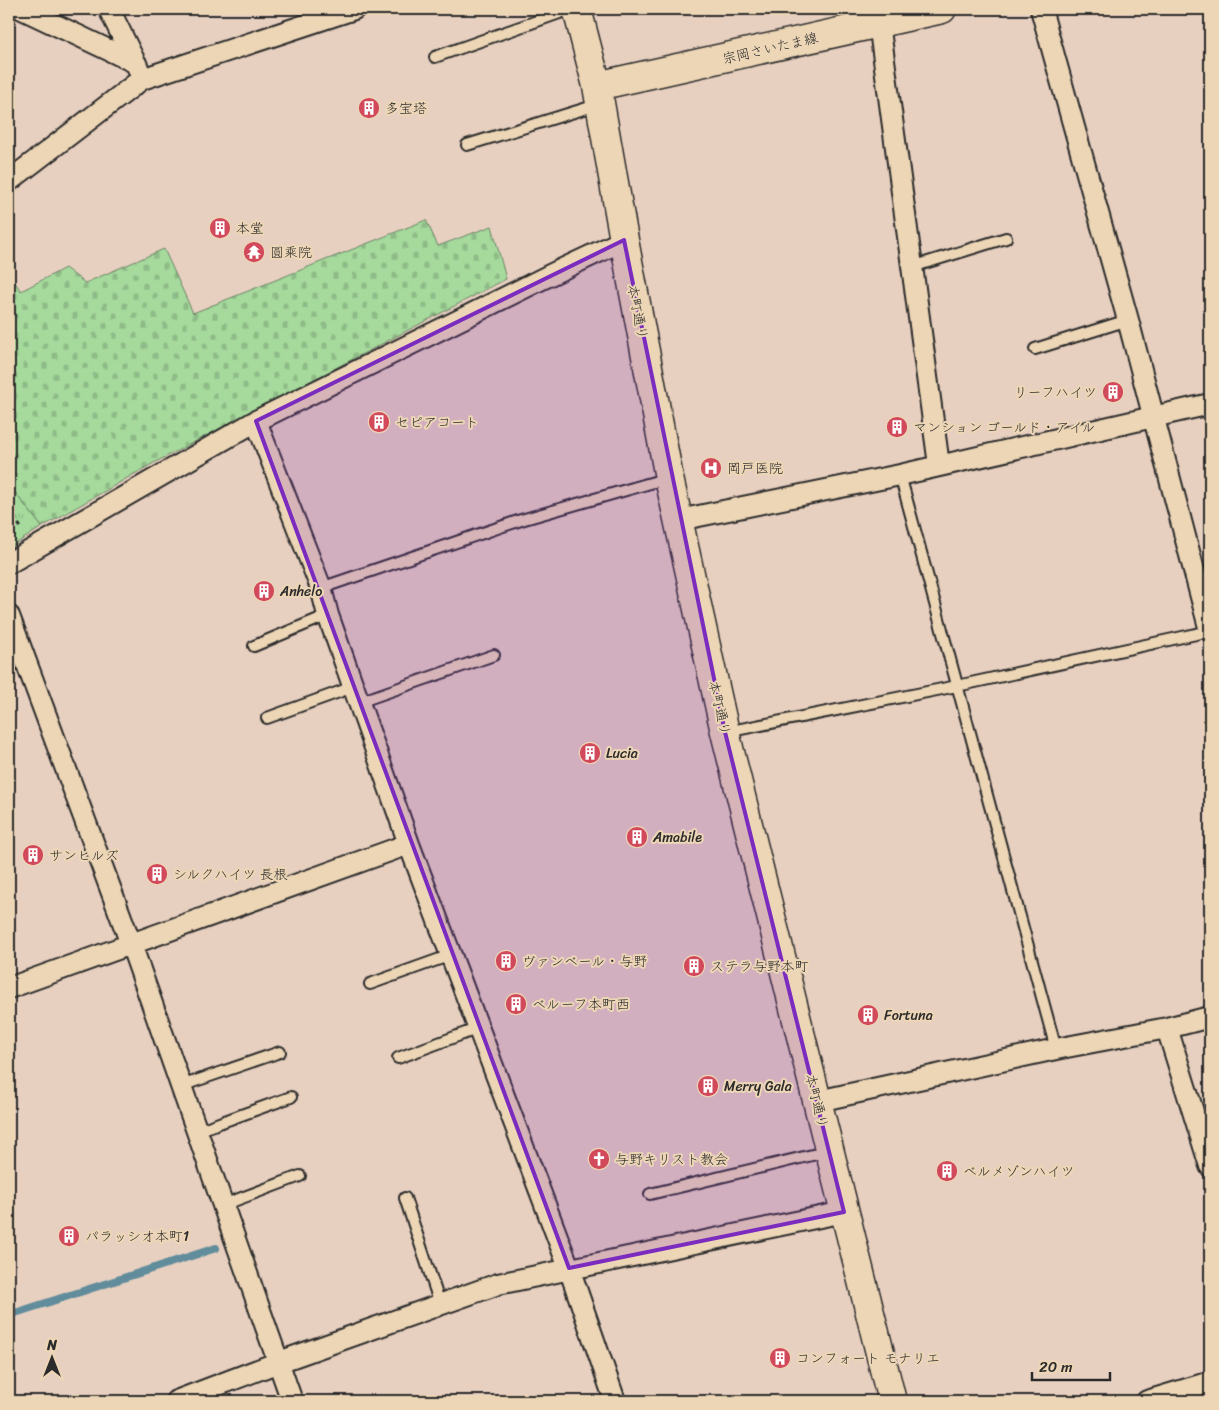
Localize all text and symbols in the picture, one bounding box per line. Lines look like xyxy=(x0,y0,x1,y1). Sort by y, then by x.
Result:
street label: 宗岡さいたま線 xyxy=(720,25,820,72)
building icon: 多宝塔 xyxy=(357,96,381,120)
place label: 多宝塔 xyxy=(385,96,427,121)
building icon: 本堂 xyxy=(208,216,232,240)
place label: 本堂 xyxy=(236,216,264,241)
temple icon: 圓乘院 xyxy=(242,240,266,264)
place label: 圓乘院 xyxy=(270,240,312,265)
street label: 本町通り xyxy=(620,282,655,342)
place label: リーフハイツ xyxy=(1014,380,1097,405)
building icon: リーフハイツ xyxy=(1101,380,1125,404)
building icon: セピアコート xyxy=(367,410,391,434)
place label: セピアコート xyxy=(395,410,479,435)
building icon: マンション ゴールド・アイル xyxy=(885,415,909,439)
place label: マンション ゴールド・アイル xyxy=(913,415,1096,440)
hospital icon: 岡戸医院 xyxy=(699,456,723,480)
place label: 岡戸医院 xyxy=(727,456,783,481)
building icon: Anhelo xyxy=(252,579,276,603)
place label: Anhelo xyxy=(279,579,322,604)
street label: 本町通り xyxy=(701,678,738,738)
building icon: Lucia xyxy=(578,741,602,765)
place label: Lucia xyxy=(606,741,638,766)
building icon: Amabile xyxy=(625,825,649,849)
place label: Amabile xyxy=(652,825,702,850)
building icon: サンヒルズ xyxy=(21,843,45,867)
place label: サンヒルズ xyxy=(49,843,119,868)
building icon: シルクハイツ 長根 xyxy=(145,862,169,886)
place label: シルクハイツ 長根 xyxy=(173,862,288,887)
building icon: ヴァンベール・与野 xyxy=(494,949,518,973)
place label: ヴァンベール・与野 xyxy=(522,949,647,974)
building icon: ステラ与野本町 xyxy=(682,954,706,978)
place label: ステラ与野本町 xyxy=(710,954,809,979)
building icon: ベルーフ本町西 xyxy=(504,992,528,1016)
place label: ベルーフ本町西 xyxy=(532,992,630,1017)
building icon: Fortuna xyxy=(856,1003,880,1027)
place label: Fortuna xyxy=(884,1003,933,1028)
street label: 本町通り xyxy=(798,1071,835,1131)
building icon: Merry Gala xyxy=(696,1074,720,1098)
place label: Merry Gala xyxy=(724,1074,792,1099)
church icon: 与野キリスト教会 xyxy=(587,1147,611,1171)
place label: 与野キリスト教会 xyxy=(615,1147,728,1172)
building icon: ベルメゾンハイツ xyxy=(935,1159,959,1183)
place label: ベルメゾンハイツ xyxy=(963,1159,1074,1184)
building icon: パラッシオ本町1 xyxy=(57,1224,81,1248)
place label: パラッシオ本町1 xyxy=(85,1224,189,1249)
north arrow xyxy=(28,1332,78,1382)
text: N xyxy=(46,1333,57,1358)
building icon: コンフォート モナリエ xyxy=(768,1346,792,1370)
place label: コンフォート モナリエ xyxy=(796,1346,940,1371)
scale bar xyxy=(1032,1350,1109,1382)
text: 20 m xyxy=(1039,1354,1073,1380)

